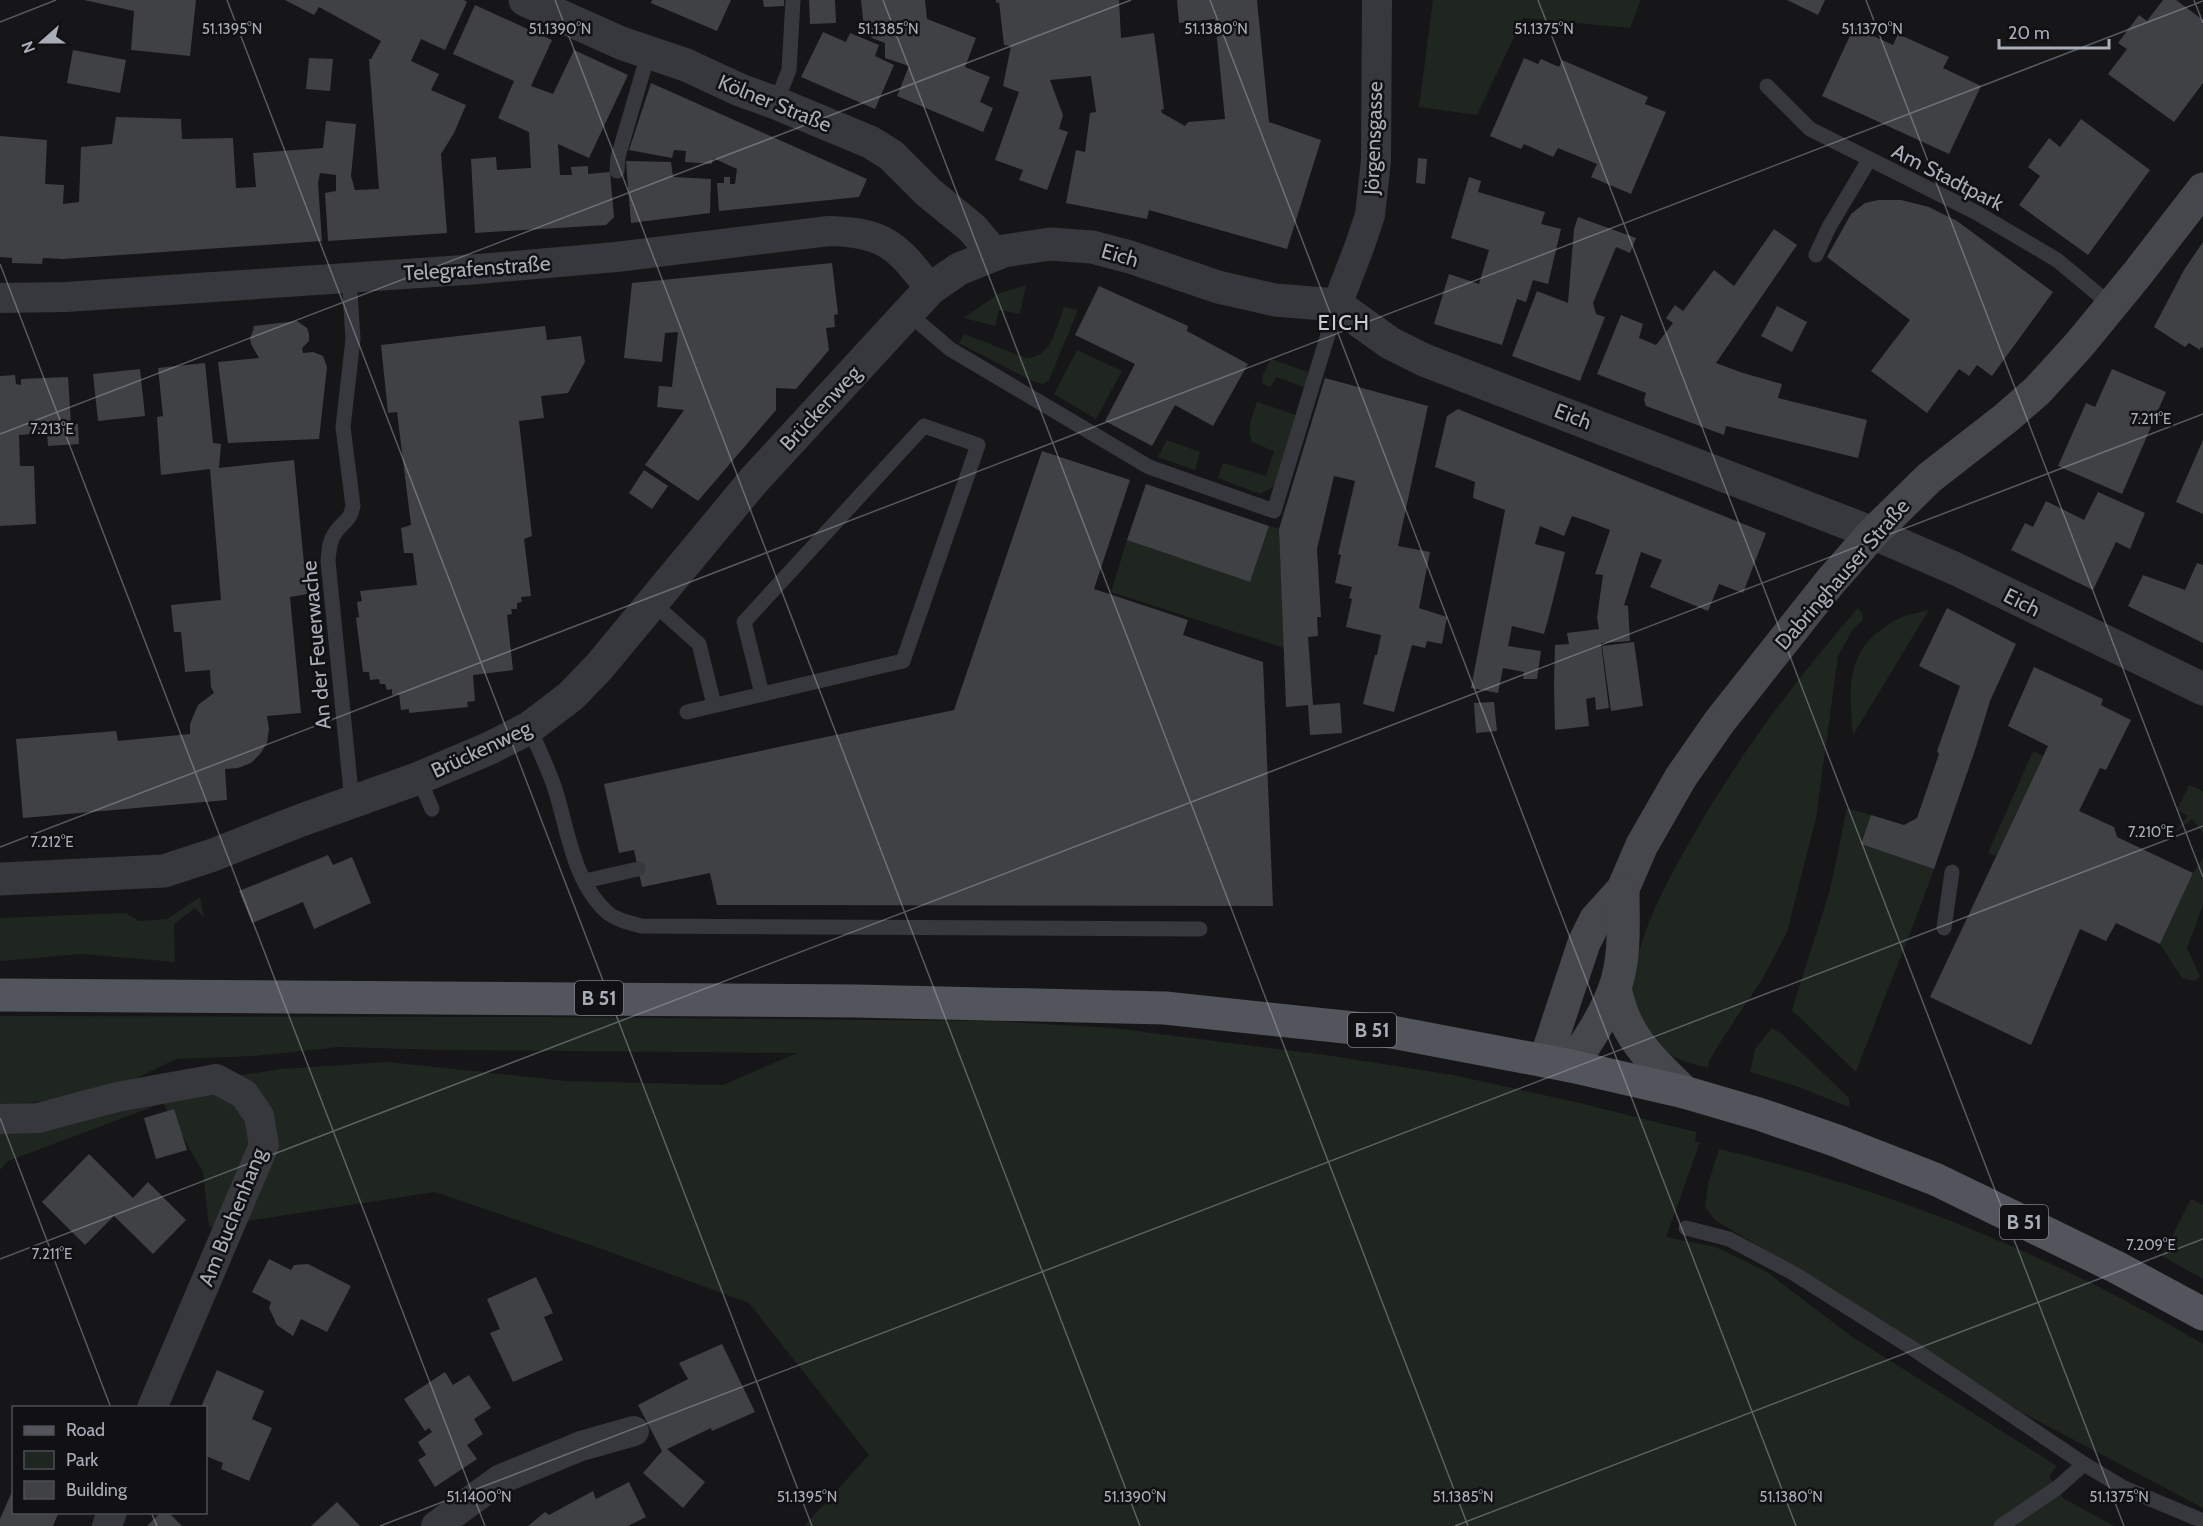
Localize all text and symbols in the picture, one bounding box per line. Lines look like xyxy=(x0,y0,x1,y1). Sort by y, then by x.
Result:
north arrow xyxy=(12,12,72,72)
scale bar xyxy=(1999,12,2108,50)
text: 51.1395°N xyxy=(202,20,262,38)
text: 51.1390°N xyxy=(529,20,591,38)
text: 51.1385°N xyxy=(857,20,919,38)
text: 51.1380°N xyxy=(1184,20,1248,38)
text: 51.1375°N xyxy=(1514,20,1574,38)
text: 51.1370°N xyxy=(1841,20,1903,38)
text: 20 m xyxy=(2008,22,2050,44)
text: N xyxy=(18,39,39,56)
street label: Kölner Straße xyxy=(715,69,835,137)
street label: Jörgensgasse xyxy=(1358,81,1387,196)
street label: Am Stadtpark xyxy=(1888,138,2008,216)
street label: Eich xyxy=(1099,238,1141,272)
street label: Telegrafenstraße xyxy=(403,250,552,286)
district label: EICH xyxy=(1318,309,1370,336)
street label: Brückenweg xyxy=(774,360,866,456)
street label: Eich xyxy=(1551,398,1595,434)
text: 7.211°E xyxy=(2131,410,2171,428)
text: 7.213°E xyxy=(30,420,74,438)
street label: Dabringhauser Straße xyxy=(1770,493,1914,655)
street label: An der Feuerwache xyxy=(296,559,336,730)
street label: Eich xyxy=(2000,582,2044,622)
street label: Brückenweg xyxy=(427,715,535,783)
text: 7.210°E xyxy=(2128,823,2174,841)
text: 7.212°E xyxy=(30,833,74,851)
road number: B 51 xyxy=(575,981,623,1015)
road number: B 51 xyxy=(1348,1013,1396,1047)
street label: Am Buchenhang xyxy=(193,1144,271,1290)
road number: B 51 xyxy=(2000,1205,2048,1239)
text: 7.209°E xyxy=(2126,1236,2176,1254)
text: 7.211°E xyxy=(32,1245,72,1263)
legend xyxy=(12,1406,207,1514)
text: Road xyxy=(66,1419,105,1441)
text: Park xyxy=(66,1449,99,1471)
text: Building xyxy=(66,1479,128,1501)
text: 51.1400°N xyxy=(446,1488,512,1506)
text: 51.1395°N xyxy=(777,1488,837,1506)
text: 51.1390°N xyxy=(1104,1488,1166,1506)
text: 51.1385°N xyxy=(1432,1488,1494,1506)
text: 51.1380°N xyxy=(1759,1488,1823,1506)
text: 51.1375°N xyxy=(2089,1488,2149,1506)

